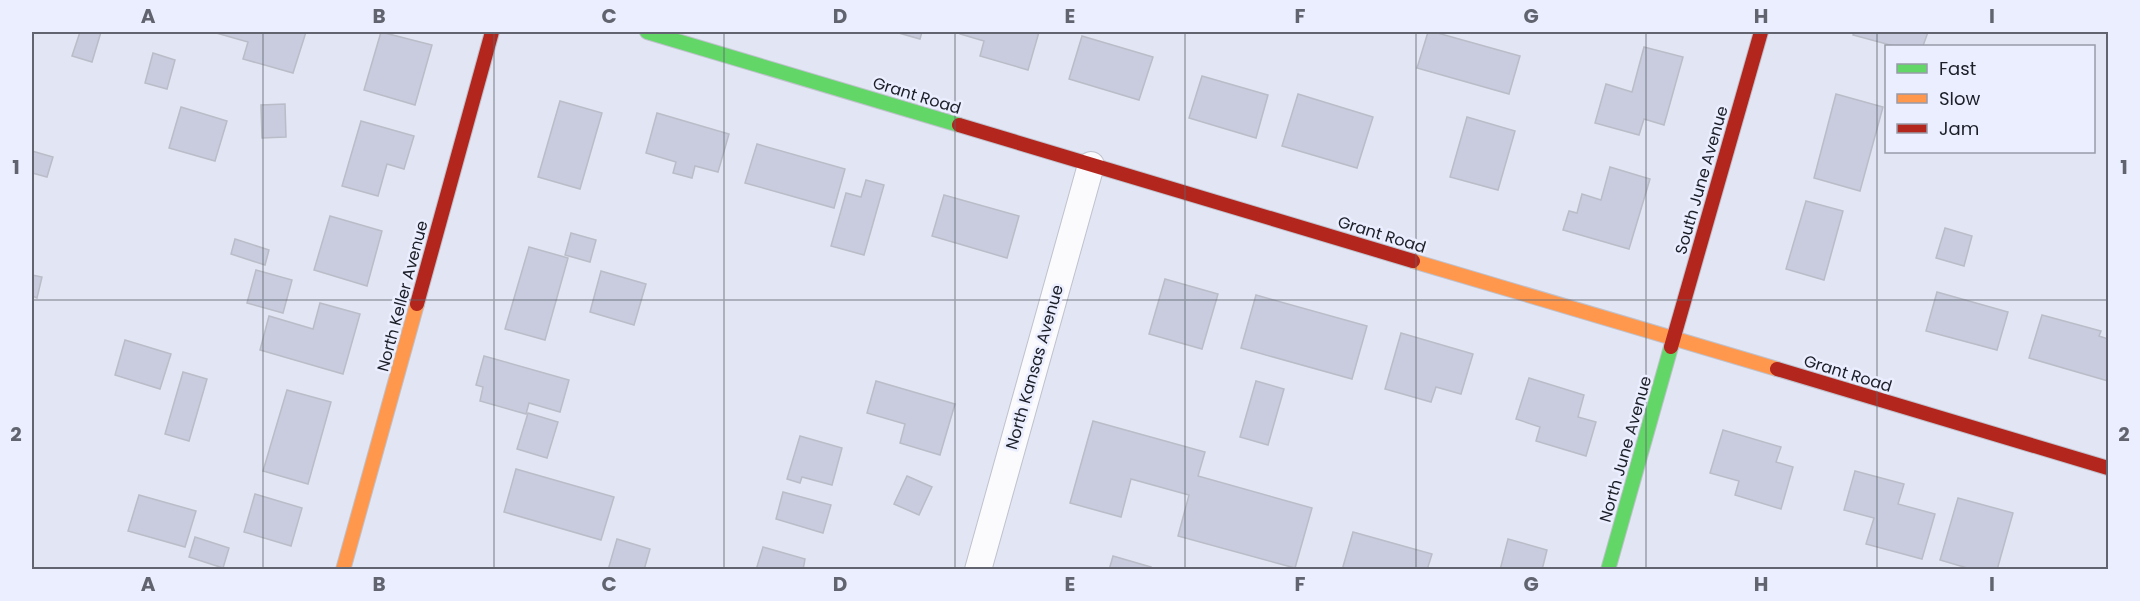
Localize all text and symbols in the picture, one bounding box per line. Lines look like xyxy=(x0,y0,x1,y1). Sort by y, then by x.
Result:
text: A xyxy=(141,2,156,30)
text: B xyxy=(372,2,386,30)
text: C xyxy=(601,2,617,30)
text: D xyxy=(833,2,847,30)
text: E xyxy=(1065,2,1075,30)
text: F xyxy=(1295,2,1306,30)
text: G xyxy=(1523,2,1539,30)
text: H xyxy=(1754,2,1768,30)
text: I xyxy=(1989,2,1995,30)
legend xyxy=(1885,45,2095,153)
text: Fast xyxy=(1939,56,1976,81)
street label: Grant Road xyxy=(870,71,964,120)
text: Slow xyxy=(1939,86,1981,111)
street label: South June Avenue xyxy=(1669,103,1734,257)
text: Jam xyxy=(1939,116,1979,141)
text: 1 xyxy=(12,153,20,181)
text: 1 xyxy=(2120,153,2128,181)
street label: Grant Road xyxy=(1335,210,1429,259)
street label: North Keller Avenue xyxy=(371,218,434,374)
street label: North Kansas Avenue xyxy=(1000,282,1069,452)
street label: Grant Road xyxy=(1801,349,1895,398)
street label: North June Avenue xyxy=(1594,373,1657,525)
text: 2 xyxy=(10,420,22,448)
text: 2 xyxy=(2118,420,2130,448)
text: A xyxy=(141,570,156,598)
text: B xyxy=(372,570,386,598)
text: C xyxy=(601,570,617,598)
text: D xyxy=(833,570,847,598)
text: E xyxy=(1065,570,1075,598)
text: F xyxy=(1295,570,1306,598)
text: G xyxy=(1523,570,1539,598)
text: H xyxy=(1754,570,1768,598)
text: I xyxy=(1989,570,1995,598)

